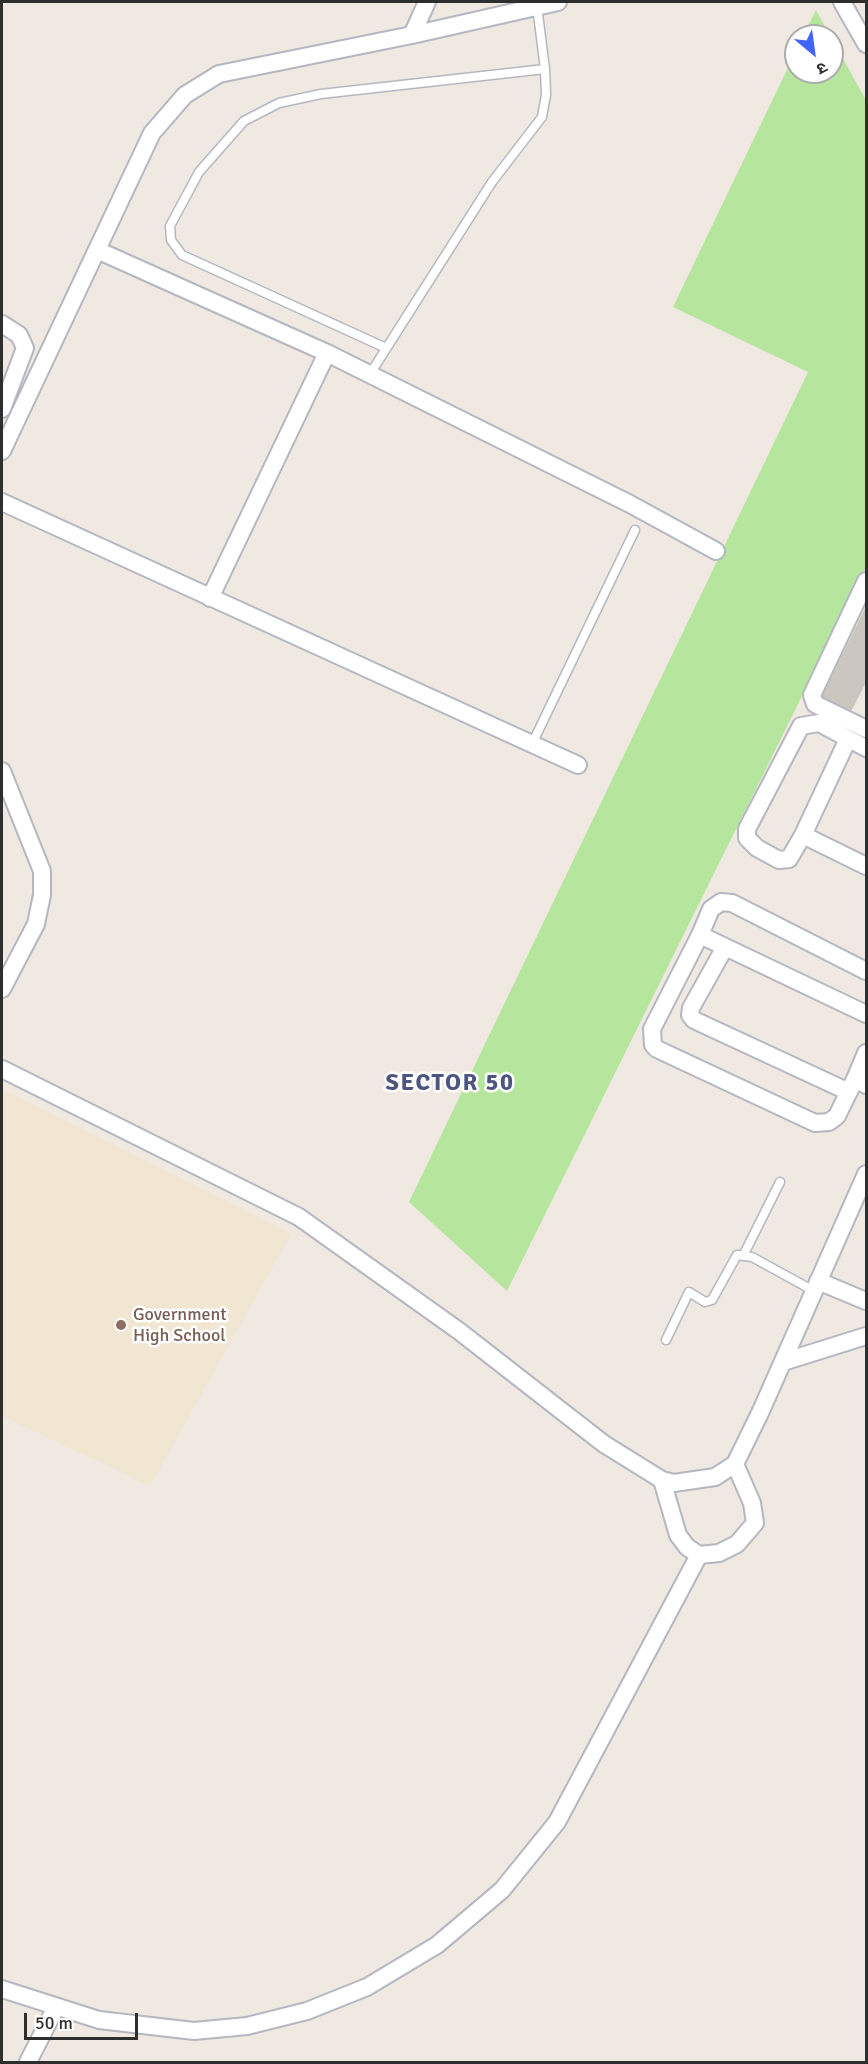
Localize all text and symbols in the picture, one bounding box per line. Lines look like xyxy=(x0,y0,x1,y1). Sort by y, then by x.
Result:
north arrow xyxy=(784,24,844,84)
text: उ xyxy=(813,57,831,79)
district label: SECTOR 50 xyxy=(386,1070,514,1098)
place label: Government High School xyxy=(133,1304,227,1346)
marker: Government High School xyxy=(114,1318,128,1332)
scale bar xyxy=(27,2001,141,2039)
text: 50 m xyxy=(35,2012,73,2034)

